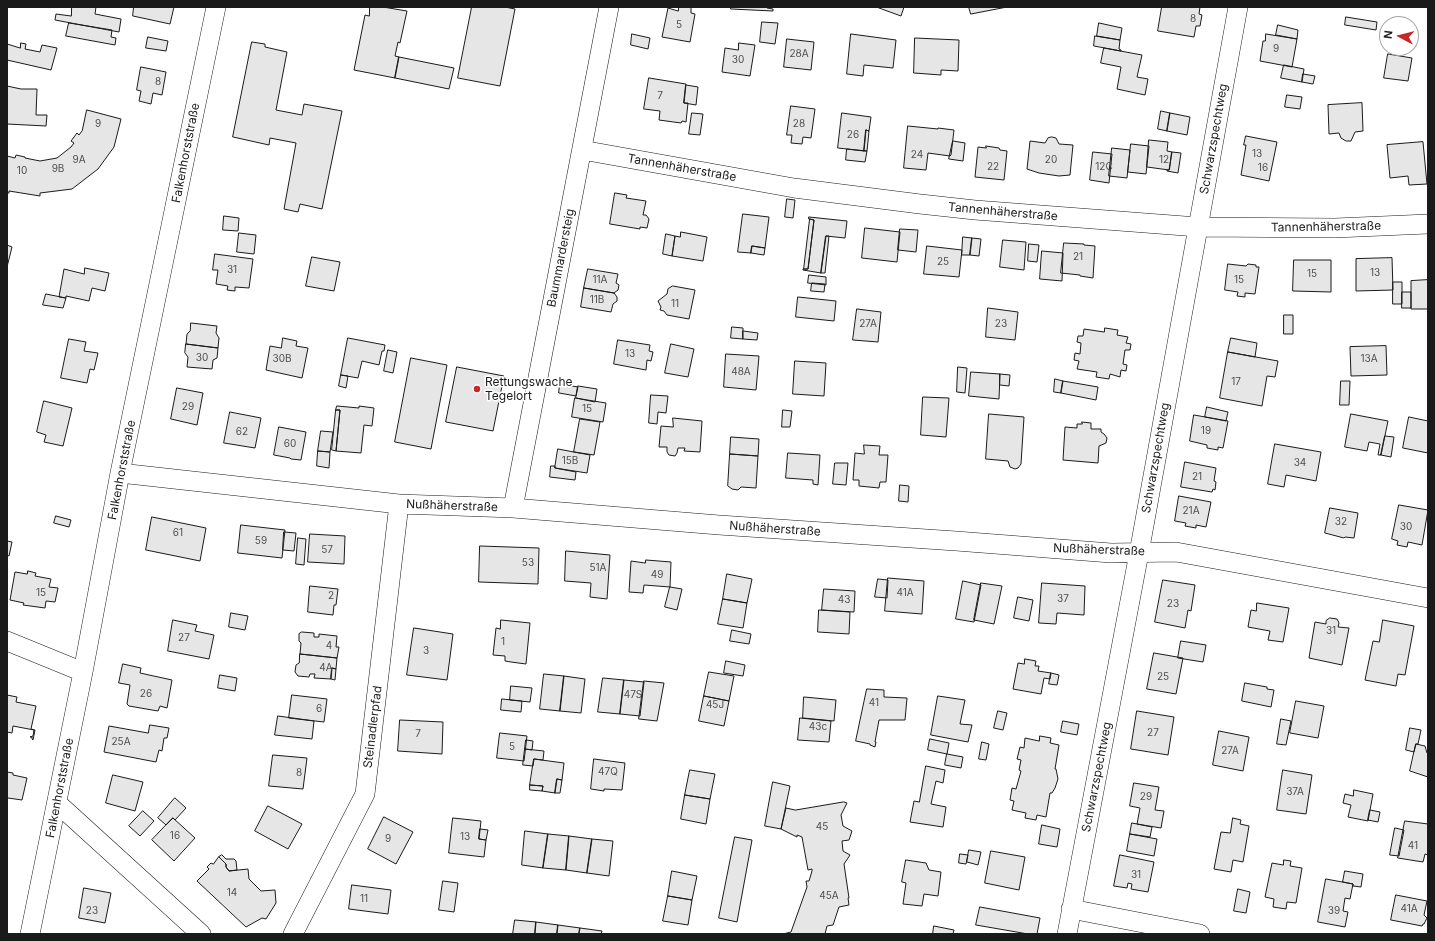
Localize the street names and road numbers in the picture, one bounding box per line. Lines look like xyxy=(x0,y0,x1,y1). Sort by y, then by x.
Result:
street label: Schwarzspechtweg xyxy=(1197,83,1231,195)
street label: Falkenhorststraße xyxy=(169,102,203,204)
street label: Tannenhäherstraße xyxy=(626,151,738,185)
street label: Tannenhäherstraße xyxy=(947,200,1059,224)
street label: Baummardersteig xyxy=(544,208,578,308)
street label: Tannenhäherstraße xyxy=(1271,219,1381,235)
street label: Schwarzspechtweg xyxy=(1139,402,1173,514)
street label: Falkenhorststraße xyxy=(105,419,139,521)
street label: Nußhäherstraße xyxy=(406,497,498,515)
street label: Nußhäherstraße xyxy=(729,519,821,539)
street label: Nußhäherstraße xyxy=(1053,541,1145,559)
street label: Steinadlerpfad xyxy=(361,685,385,769)
street label: Schwarzspechtweg xyxy=(1079,721,1115,833)
street label: Falkenhorststraße xyxy=(43,737,77,839)

